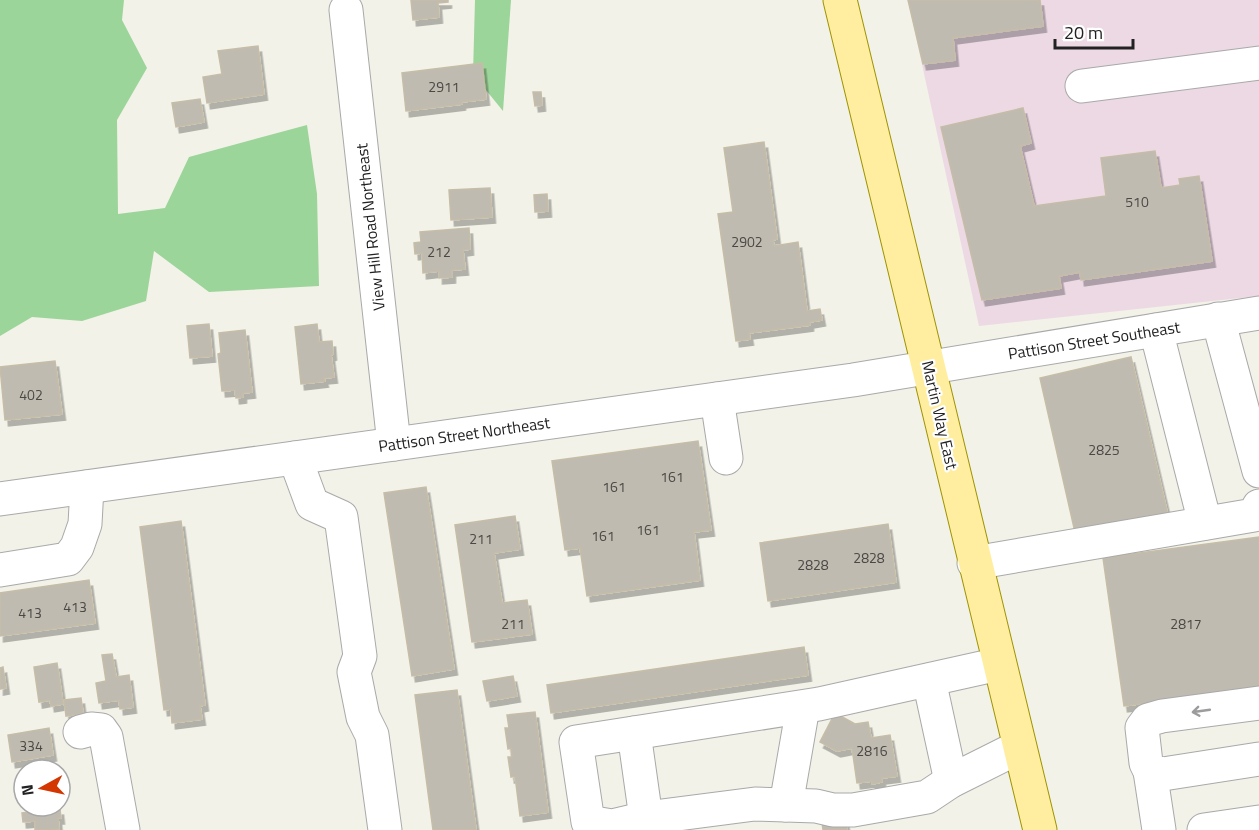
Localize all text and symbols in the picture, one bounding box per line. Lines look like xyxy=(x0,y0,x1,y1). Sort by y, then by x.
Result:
scale bar xyxy=(1055,12,1133,50)
text: 20 m xyxy=(1064,19,1103,46)
house number: 2911 xyxy=(428,76,460,97)
street label: View Hill Road Northeast xyxy=(349,142,391,312)
house number: 510 xyxy=(1125,191,1149,212)
house number: 2902 xyxy=(731,231,763,252)
house number: 212 xyxy=(427,241,451,262)
street label: Pattison Street Southeast xyxy=(1006,314,1182,365)
street label: Martin Way East xyxy=(916,358,964,472)
house number: 402 xyxy=(19,384,43,405)
street label: Pattison Street Northeast xyxy=(377,410,552,458)
house number: 2825 xyxy=(1088,439,1120,460)
house number: 161 xyxy=(660,466,684,487)
house number: 161 xyxy=(602,476,626,497)
house number: 161 xyxy=(636,519,660,540)
house number: 161 xyxy=(591,525,615,546)
house number: 211 xyxy=(469,528,493,549)
house number: 2828 xyxy=(853,547,885,568)
house number: 2828 xyxy=(797,554,829,575)
house number: 413 xyxy=(63,596,87,617)
house number: 413 xyxy=(18,602,42,623)
house number: 211 xyxy=(501,613,525,634)
house number: 2817 xyxy=(1170,613,1202,634)
one-way arrow xyxy=(1192,705,1211,716)
house number: 334 xyxy=(19,735,43,756)
house number: 2816 xyxy=(856,740,888,761)
north arrow xyxy=(12,758,72,818)
text: N xyxy=(14,783,40,797)

